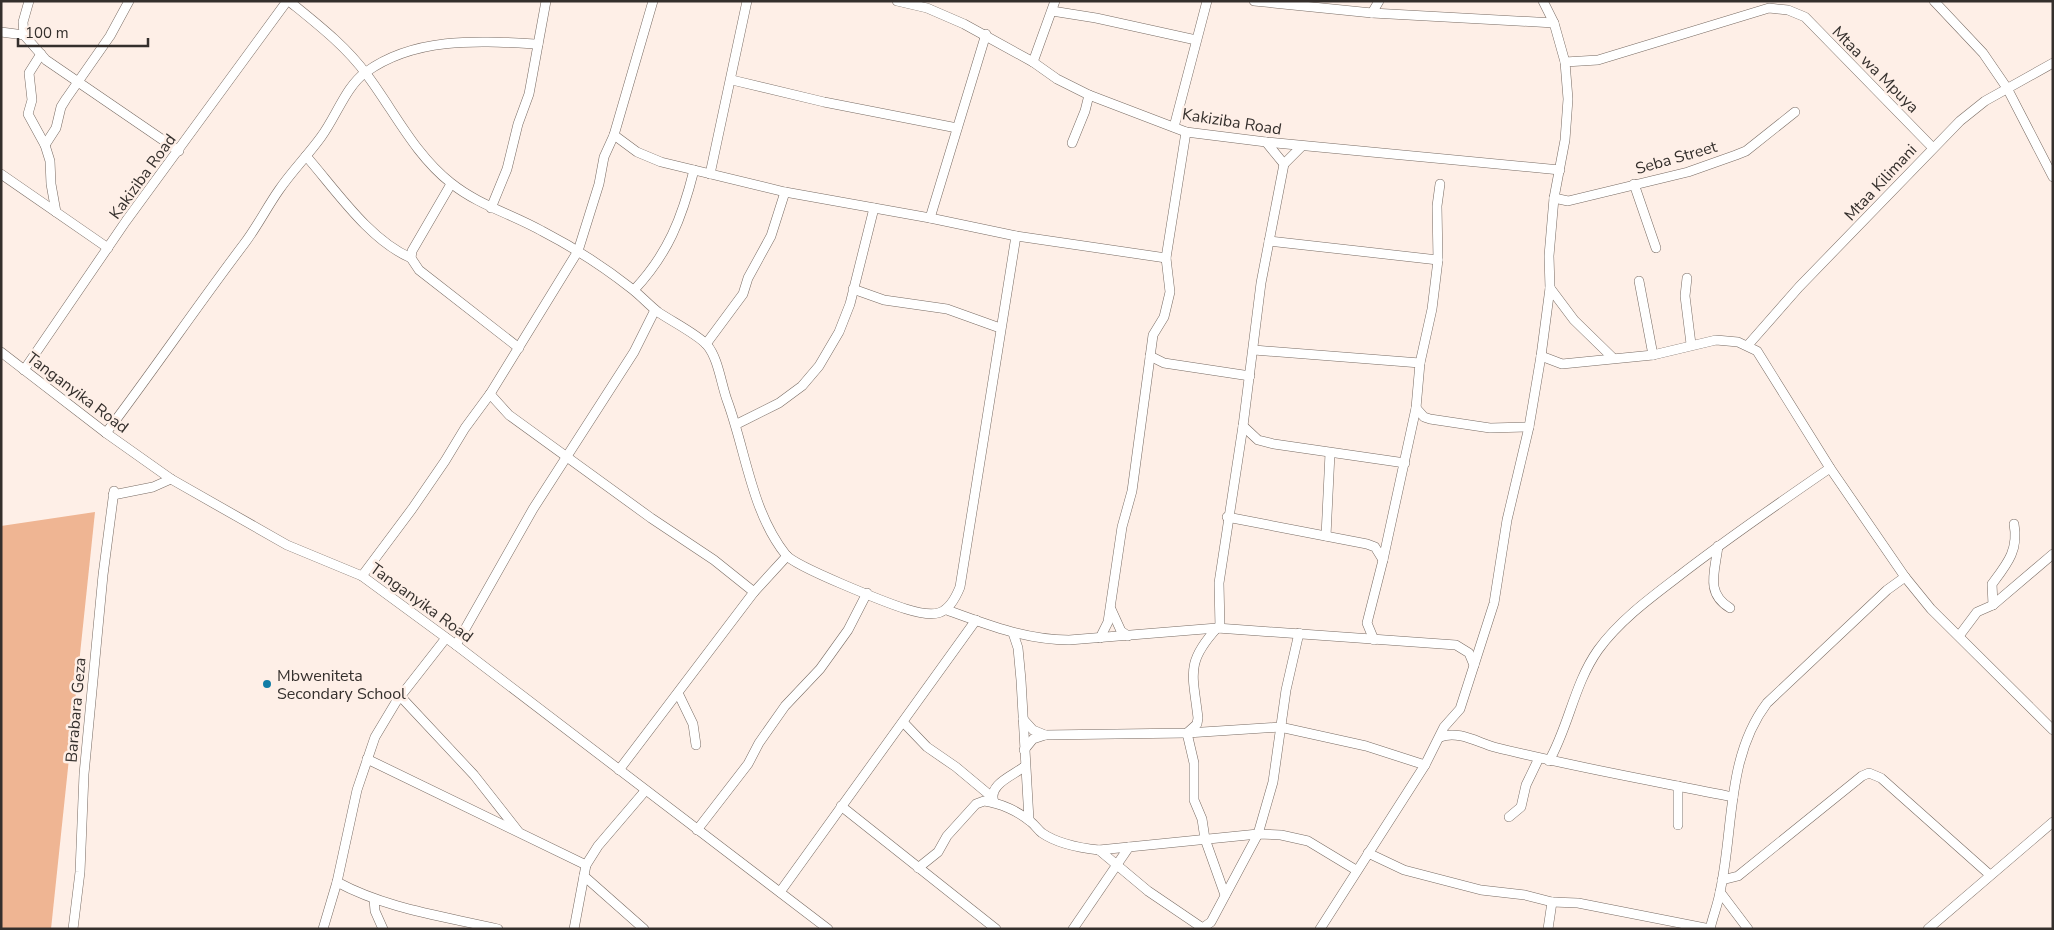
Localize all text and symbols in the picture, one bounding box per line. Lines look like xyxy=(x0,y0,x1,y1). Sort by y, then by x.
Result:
scale bar xyxy=(18,15,148,47)
street label: Mtaa wa Mpuya xyxy=(1827,21,1924,118)
text: 100 m xyxy=(25,23,69,43)
street label: Kakiziba Road xyxy=(1181,103,1283,141)
street label: Kakiziba Road xyxy=(104,129,181,224)
street label: Seba Street xyxy=(1633,136,1720,180)
street label: Mtaa Kilimani xyxy=(1839,140,1922,226)
street label: Tanganyika Road xyxy=(22,347,133,438)
street label: Tanganyika Road xyxy=(365,558,477,648)
street label: Barabara Geza xyxy=(60,657,92,764)
place label: Mbweniteta Secondary School xyxy=(277,665,406,705)
marker: Mbweniteta Secondary School xyxy=(261,678,273,690)

